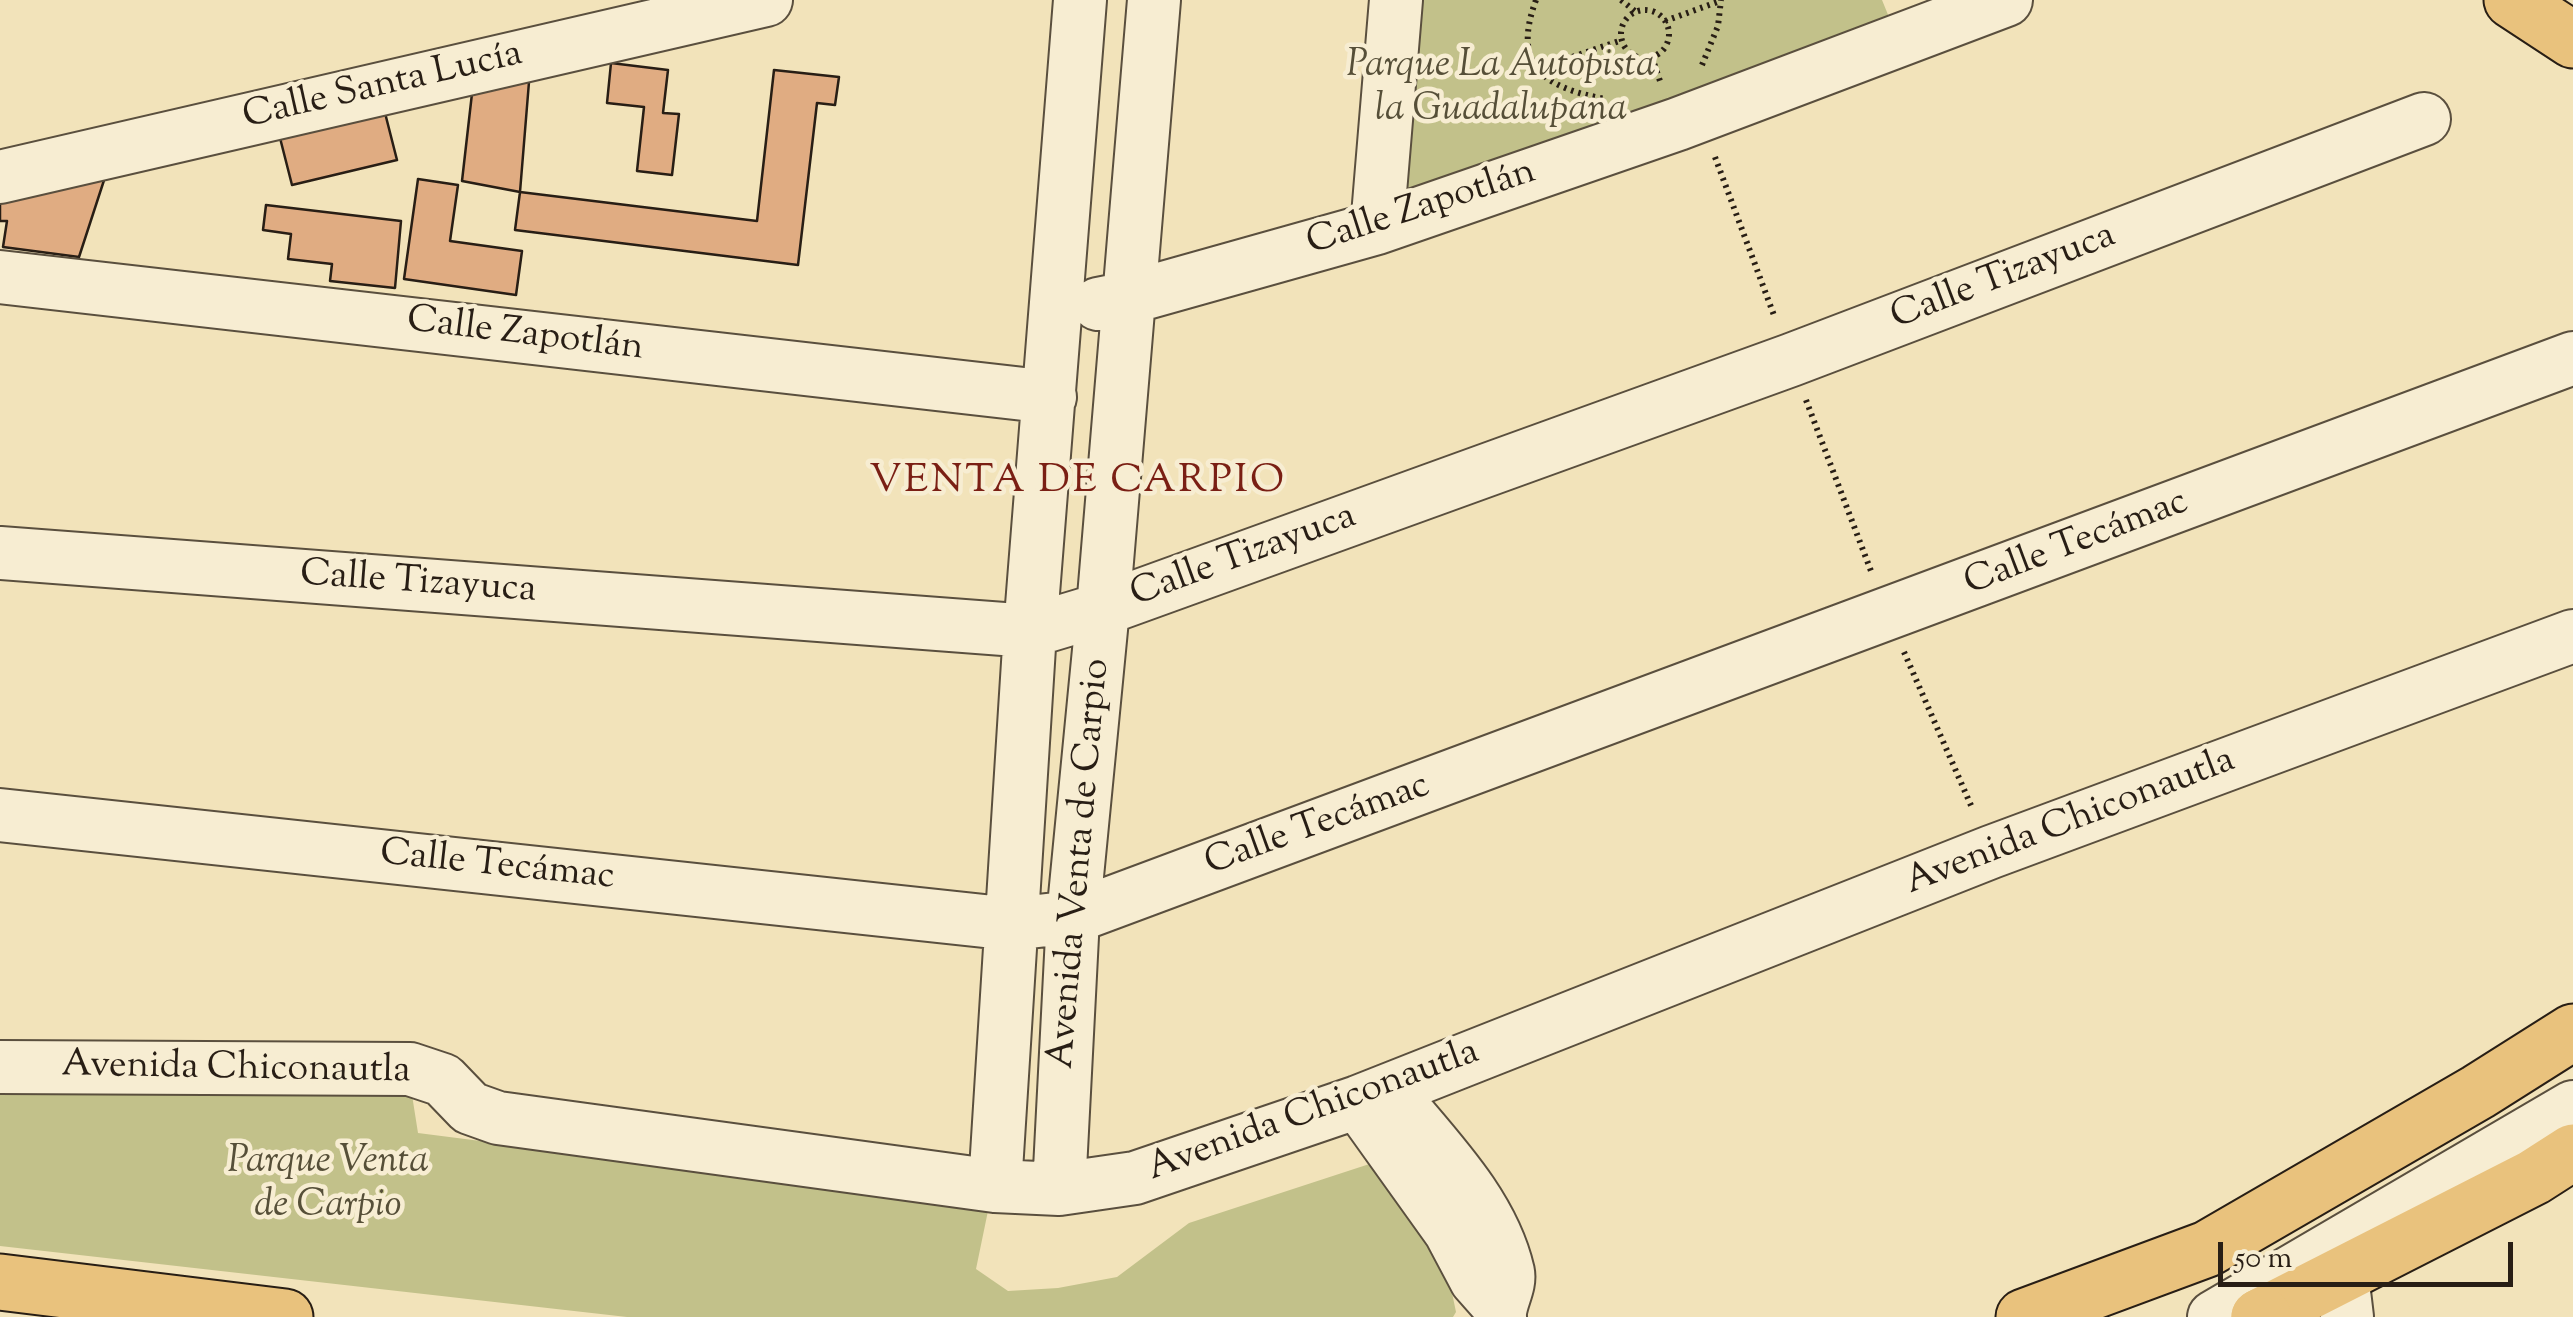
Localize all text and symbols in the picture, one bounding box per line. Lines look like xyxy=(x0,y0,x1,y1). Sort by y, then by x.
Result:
street label: Calle Santa Lucía xyxy=(239,34,527,142)
park label: Parque La Autopista la Guadalupana xyxy=(1347,46,1655,136)
street label: Calle Zapotlán xyxy=(1302,152,1542,268)
street label: Calle Tizayuca xyxy=(1885,215,2123,343)
street label: Calle Zapotlán xyxy=(404,300,646,374)
district label: VENTA DE CARPIO xyxy=(869,460,1287,508)
street label: Calle Tecámac xyxy=(1959,481,2195,609)
street label: Calle Tizayuca xyxy=(1125,496,1363,620)
street label: Calle Tizayuca xyxy=(298,554,538,616)
street label: Avenida Venta de Carpio xyxy=(1041,657,1123,1071)
street label: Avenida Chiconautla xyxy=(1900,740,2242,908)
street label: Calle Tecámac xyxy=(1200,765,1436,889)
street label: Calle Tecámac xyxy=(377,833,617,903)
street label: Avenida Chiconautla xyxy=(1142,1032,1486,1194)
street label: Avenida Chiconautla xyxy=(61,1045,411,1097)
park label: Parque Venta de Carpio xyxy=(227,1142,429,1232)
scale bar xyxy=(2223,1222,2518,1284)
text: 50 m xyxy=(2235,1238,2292,1281)

